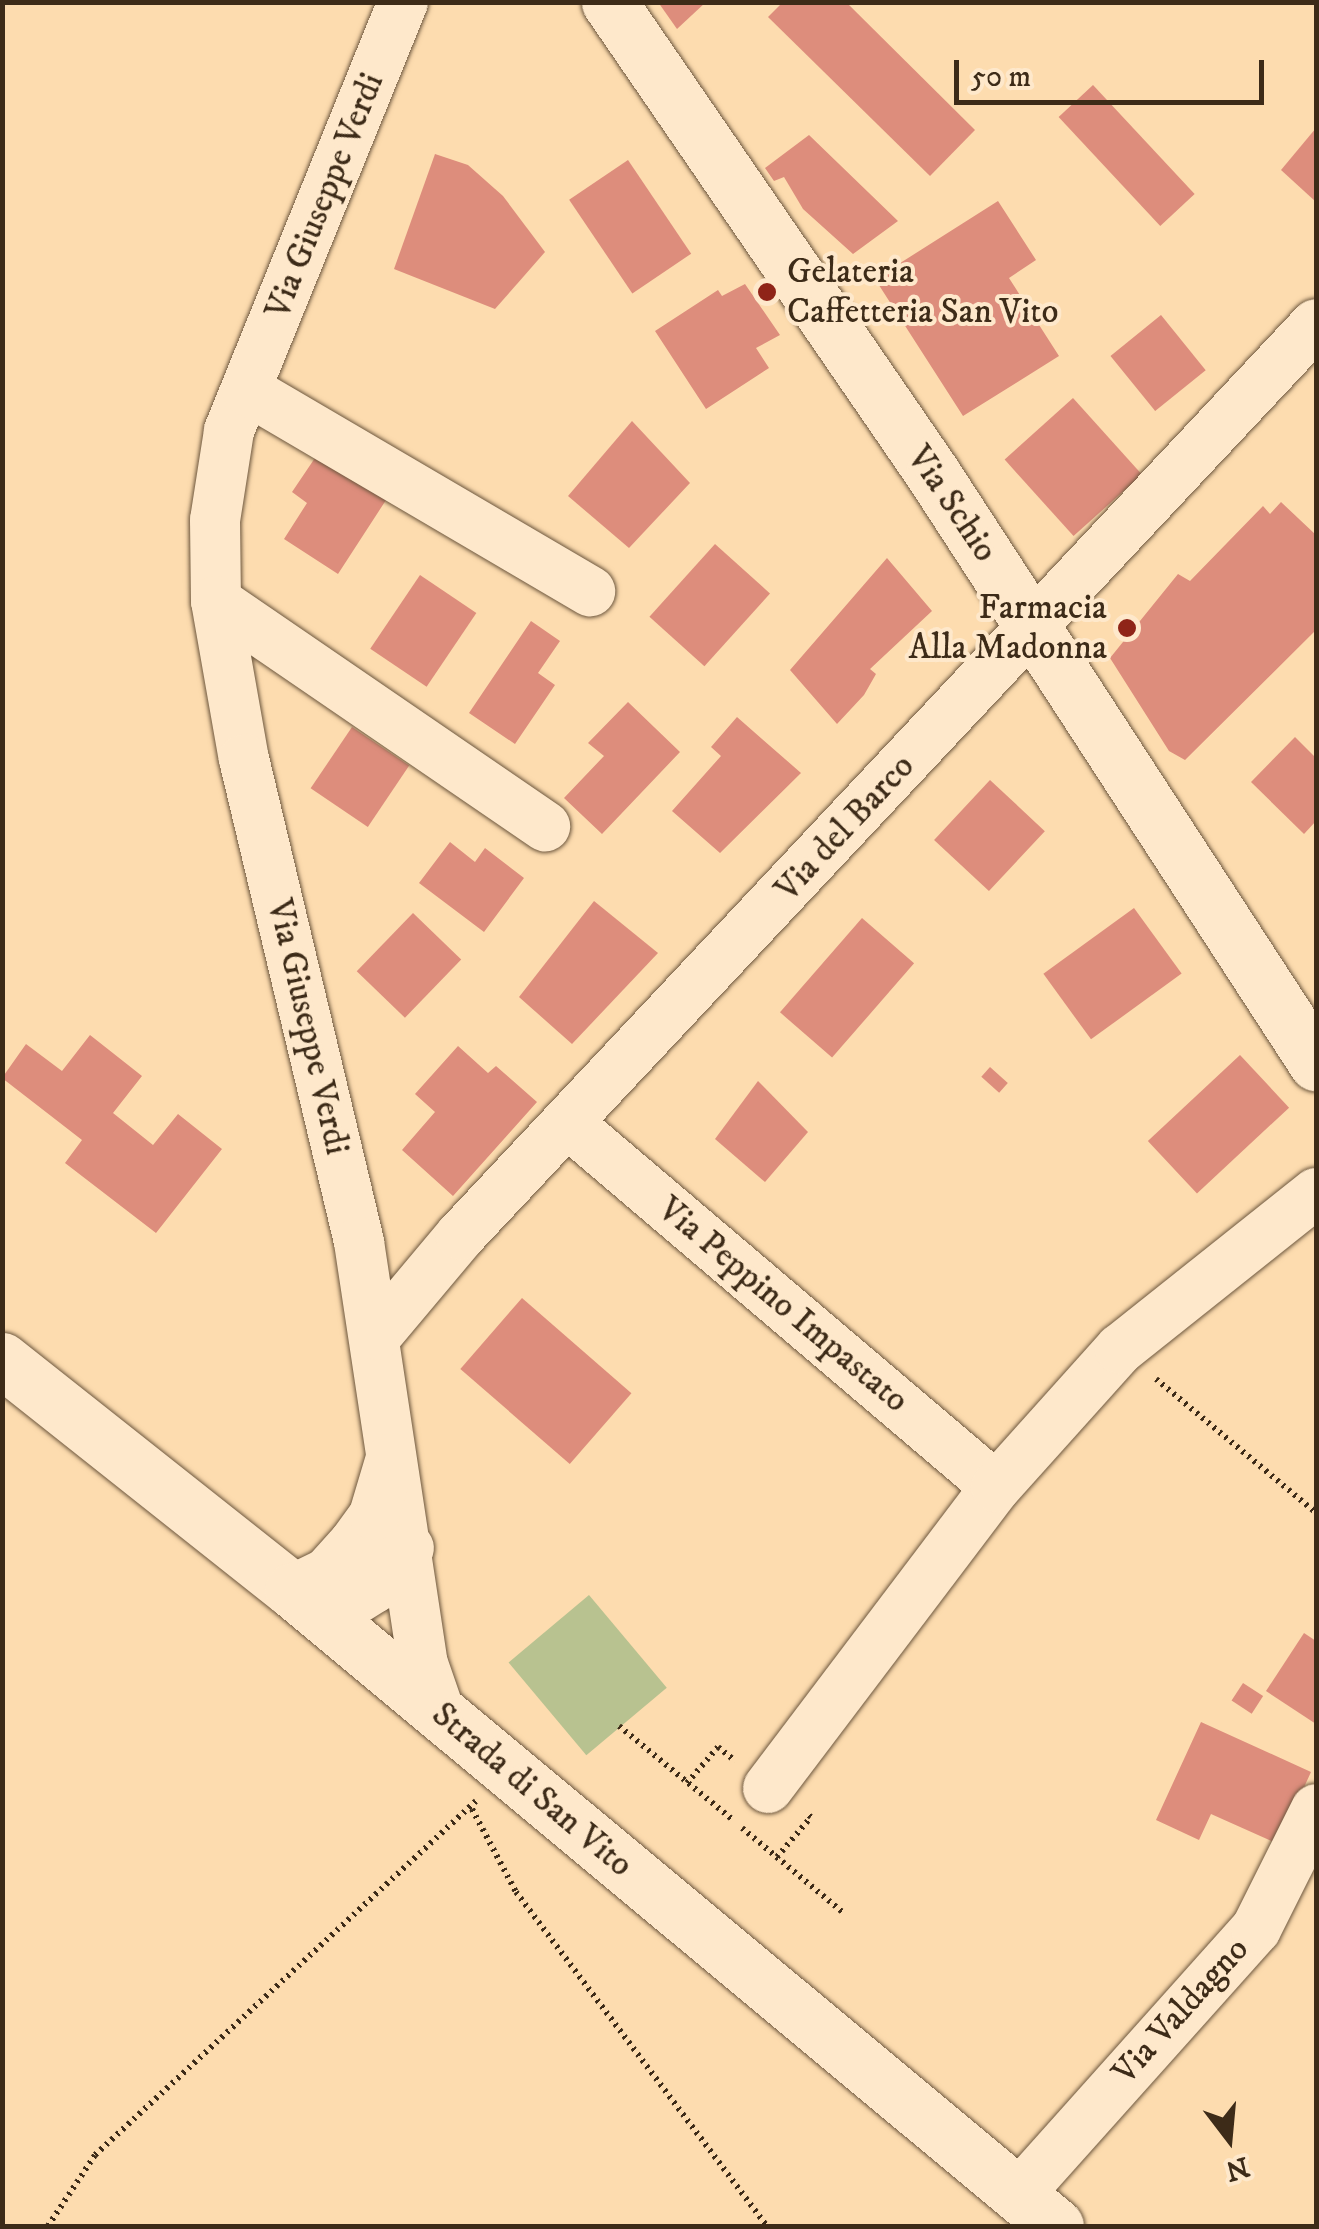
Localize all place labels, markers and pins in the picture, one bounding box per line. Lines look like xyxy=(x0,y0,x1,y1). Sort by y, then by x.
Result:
place label: Gelateria Caffetteria San Vito xyxy=(787,251,1058,333)
marker: Gelateria Caffetteria San Vito xyxy=(756,281,778,303)
place label: Farmacia Alla Madonna xyxy=(909,587,1107,669)
marker: Farmacia Alla Madonna xyxy=(1116,617,1138,639)

